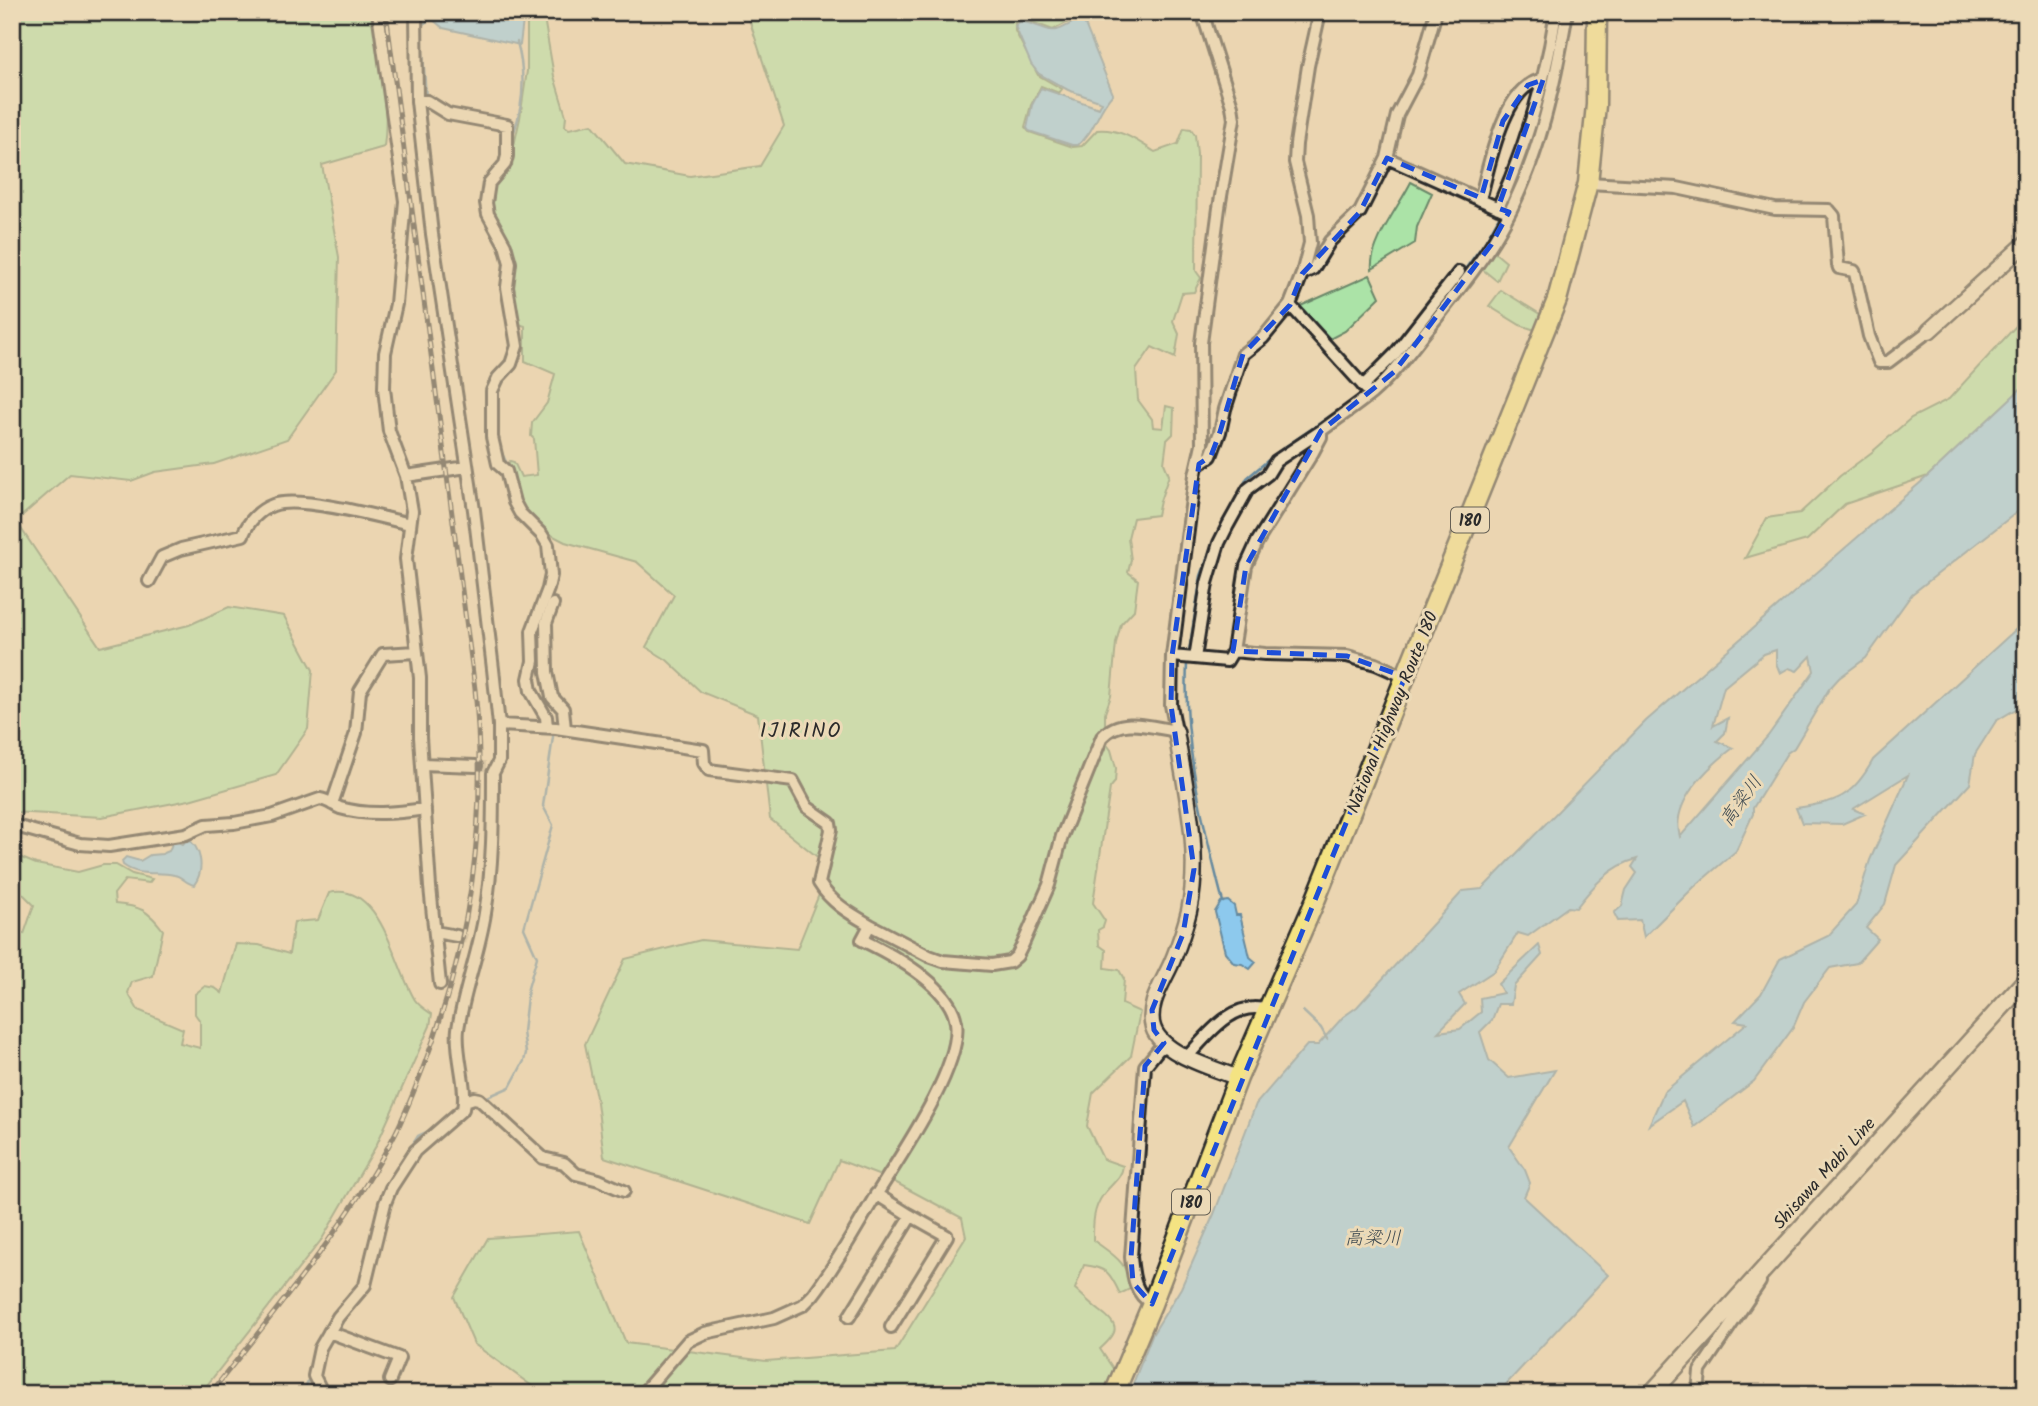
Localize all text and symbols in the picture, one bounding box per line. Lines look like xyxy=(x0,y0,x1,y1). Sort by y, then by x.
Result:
road number: 180 xyxy=(1451,508,1489,533)
street label: National Highway Route 180 xyxy=(1340,607,1447,818)
district label: IJIRINO xyxy=(760,715,842,748)
water label: 高梁川 xyxy=(1713,769,1771,833)
street label: Shisawa Mabi Line xyxy=(1767,1111,1884,1237)
road number: 180 xyxy=(1172,1190,1210,1214)
water label: 高梁川 xyxy=(1344,1224,1402,1254)

